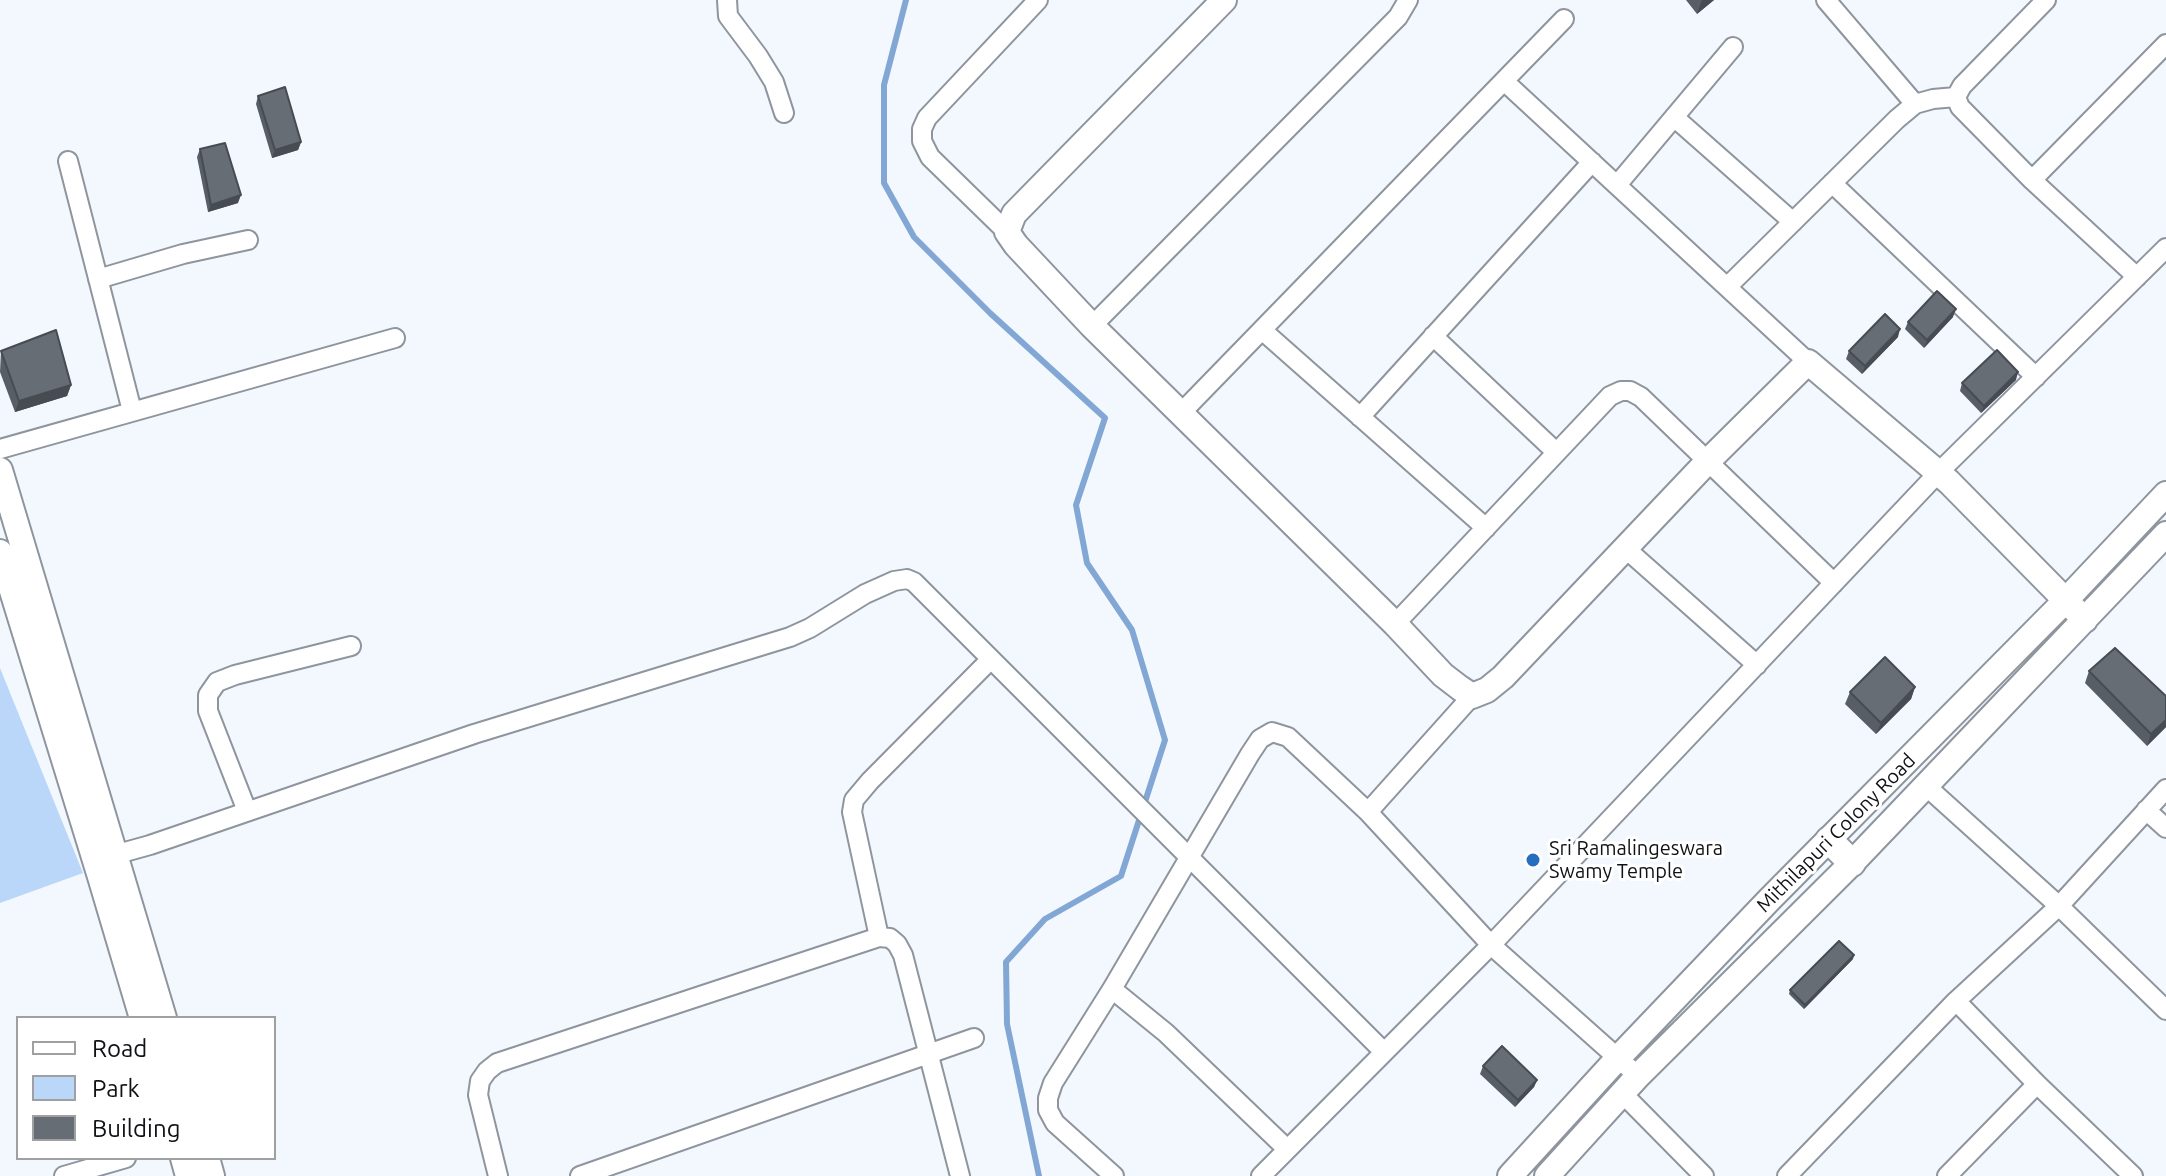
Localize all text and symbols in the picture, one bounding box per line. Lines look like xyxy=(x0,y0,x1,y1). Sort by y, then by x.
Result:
street label: Mithilapuri Colony Road xyxy=(1752,749,1920,917)
place label: Sri Ramalingeswara Swamy Temple xyxy=(1549,836,1723,883)
marker: Sri Ramalingeswara Swamy Temple xyxy=(1524,851,1542,869)
legend xyxy=(16,1016,276,1160)
text: Road xyxy=(92,1035,147,1062)
text: Park xyxy=(92,1075,140,1102)
text: Building xyxy=(92,1115,180,1142)

